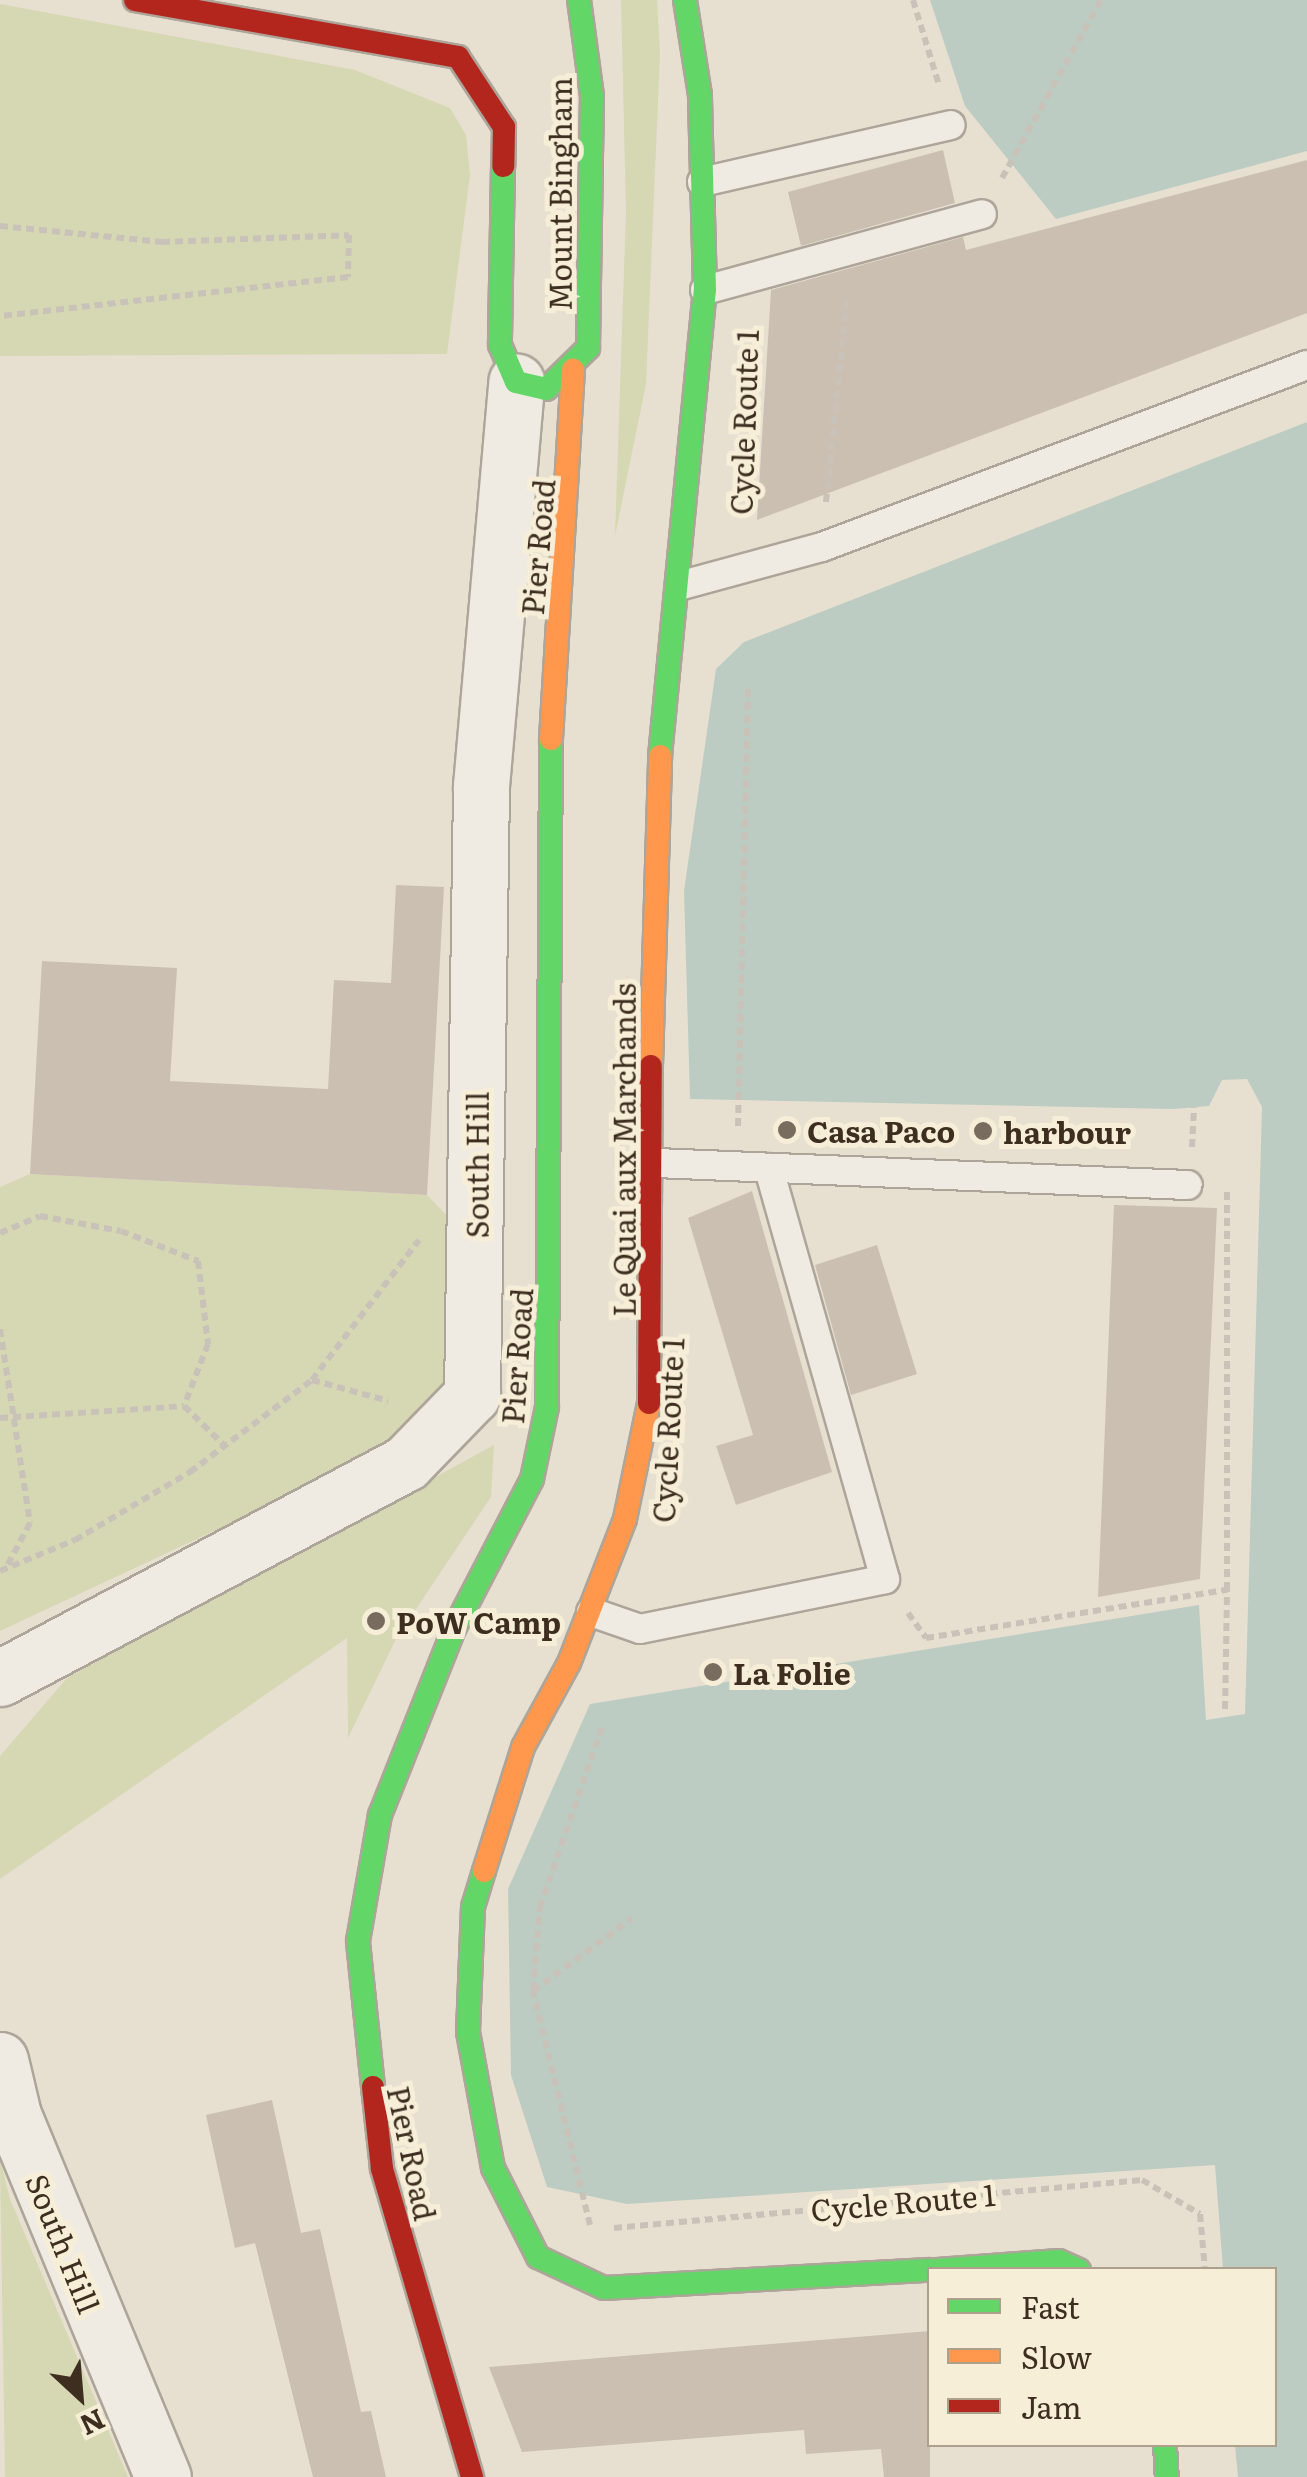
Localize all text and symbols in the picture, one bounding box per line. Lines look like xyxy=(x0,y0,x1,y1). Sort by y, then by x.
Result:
street label: Mount Bingham xyxy=(541,77,577,311)
street label: Cycle Route 1 xyxy=(722,329,764,515)
street label: Pier Road xyxy=(513,478,561,616)
street label: Le Quai aux Marchands xyxy=(605,983,641,1317)
street label: South Hill xyxy=(458,1092,494,1238)
place label: Casa Paco xyxy=(807,1112,955,1148)
place label: harbour xyxy=(1003,1113,1131,1149)
marker: Casa Paco xyxy=(776,1119,798,1141)
marker: harbour xyxy=(972,1120,994,1142)
street label: Pier Road xyxy=(493,1287,539,1425)
street label: Cycle Route 1 xyxy=(644,1337,690,1523)
place label: PoW Camp xyxy=(396,1603,561,1639)
marker: PoW Camp xyxy=(365,1610,387,1632)
place label: La Folie xyxy=(733,1654,851,1690)
marker: La Folie xyxy=(702,1661,724,1683)
street label: Pier Road xyxy=(381,2083,445,2223)
street label: South Hill xyxy=(20,2168,108,2318)
street label: Cycle Route 1 xyxy=(809,2175,997,2227)
legend xyxy=(927,2267,1277,2447)
text: Fast xyxy=(1021,2284,1080,2328)
text: Slow xyxy=(1021,2334,1092,2378)
north arrow xyxy=(30,2347,130,2447)
text: Jam xyxy=(1021,2384,1081,2428)
text: N xyxy=(73,2400,113,2448)

